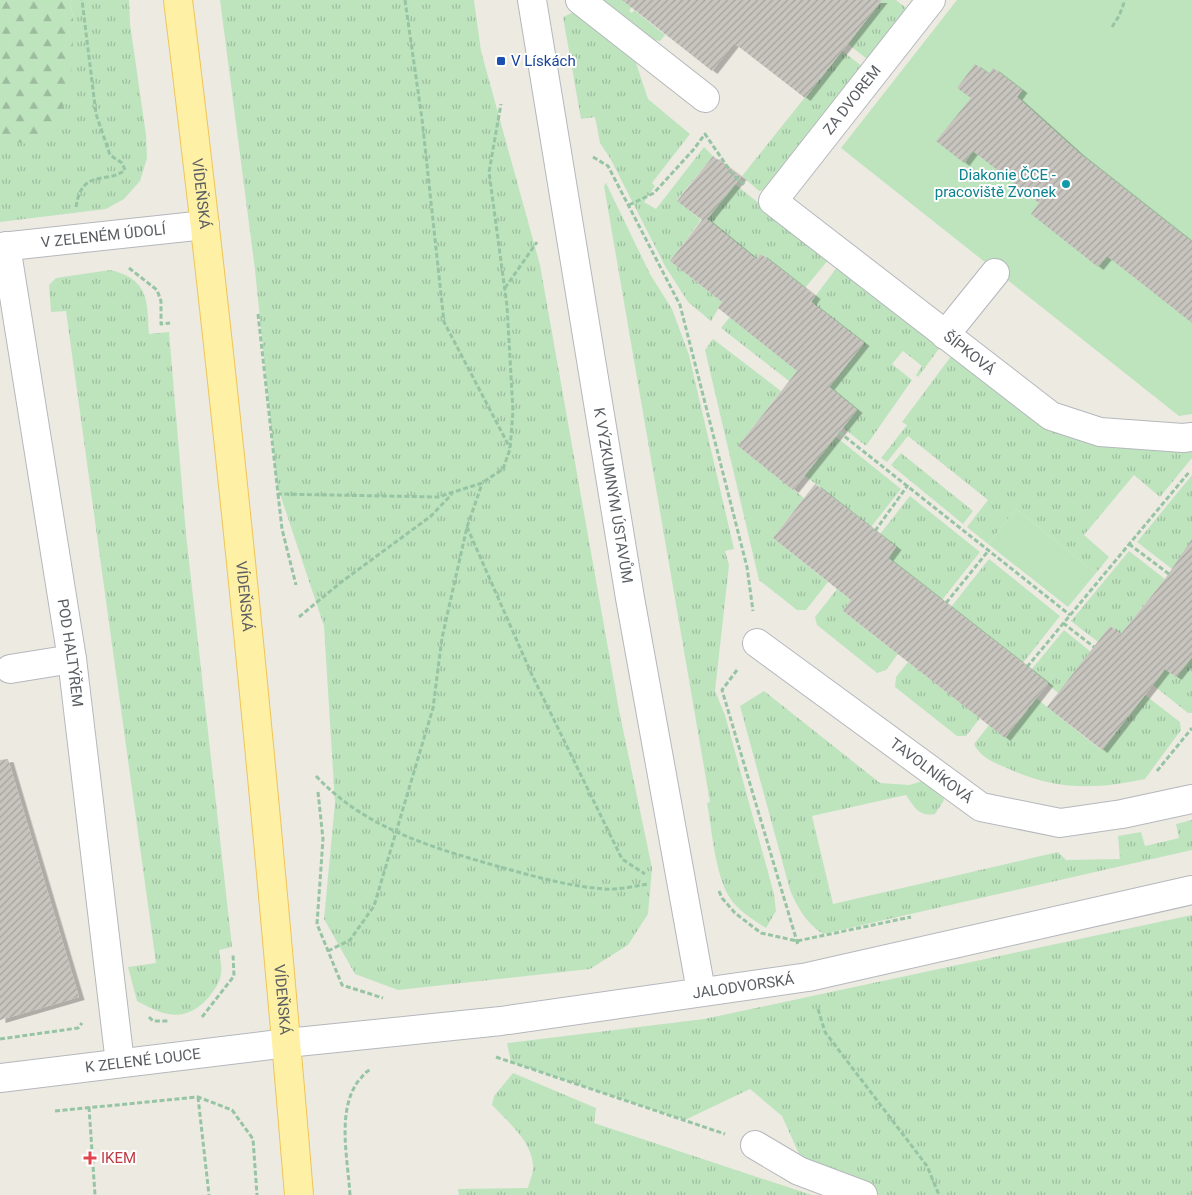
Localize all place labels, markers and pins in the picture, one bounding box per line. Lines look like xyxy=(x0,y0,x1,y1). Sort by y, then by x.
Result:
place label: V Lískách xyxy=(511,52,576,70)
marker: V Lískách xyxy=(495,55,507,67)
place label: Diakonie ČCE - pracoviště Zvonek xyxy=(935,166,1056,201)
marker: Diakonie ČCE - pracoviště Zvonek xyxy=(1060,178,1072,190)
place label: IKEM xyxy=(101,1149,136,1167)
marker: IKEM xyxy=(83,1151,97,1165)

